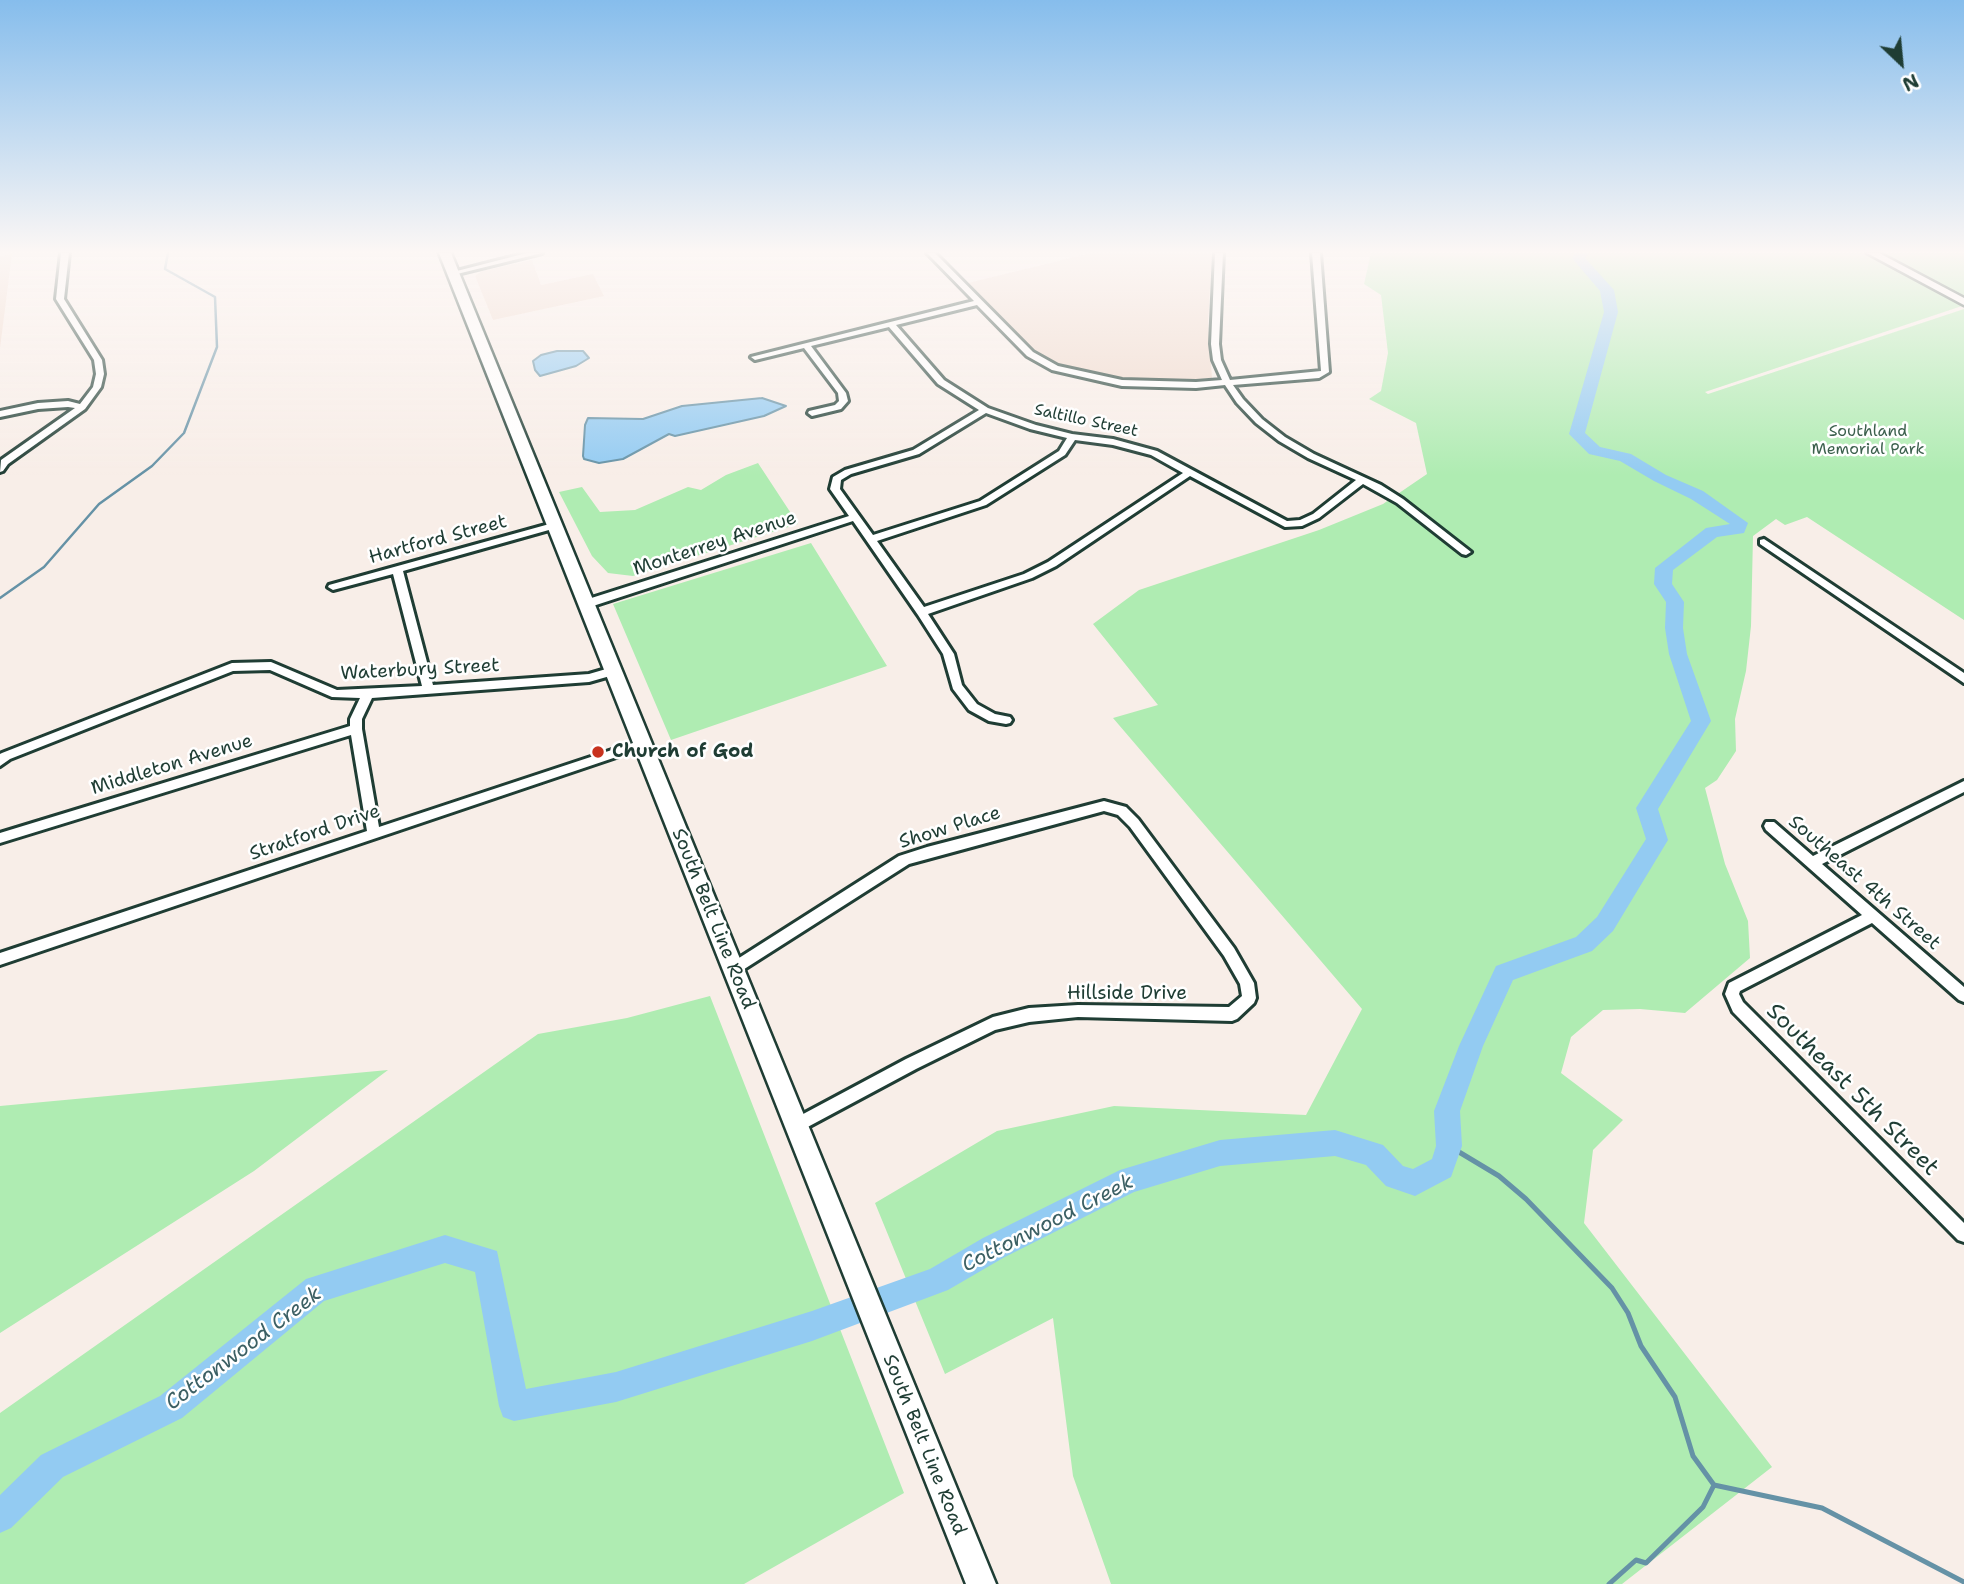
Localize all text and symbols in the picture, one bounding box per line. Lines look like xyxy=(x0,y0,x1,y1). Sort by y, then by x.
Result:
north arrow xyxy=(1866,28,1936,98)
text: N xyxy=(1898,68,1923,97)
street label: Saltillo Street xyxy=(1032,401,1140,441)
park label: Southland Memorial Park xyxy=(1811,422,1925,460)
street label: Monterrey Avenue xyxy=(630,507,800,581)
street label: Hartford Street xyxy=(367,511,509,569)
street label: Waterbury Street xyxy=(340,654,500,686)
street label: Middleton Avenue xyxy=(89,730,255,800)
place label: Church of God xyxy=(612,741,754,763)
marker: Church of God xyxy=(590,744,606,760)
street label: Stratford Drive xyxy=(247,800,383,866)
street label: Show Place xyxy=(897,802,1003,854)
street label: Southeast 4th Street xyxy=(1783,811,1945,955)
street label: South Belt Line Road xyxy=(666,825,760,1013)
street label: Hillside Drive xyxy=(1067,983,1187,1005)
street label: Southeast 5th Street xyxy=(1760,998,1944,1182)
water label: Cottonwood Creek xyxy=(958,1170,1138,1278)
water label: Cottonwood Creek xyxy=(161,1282,327,1416)
street label: South Belt Line Road xyxy=(877,1351,971,1539)

